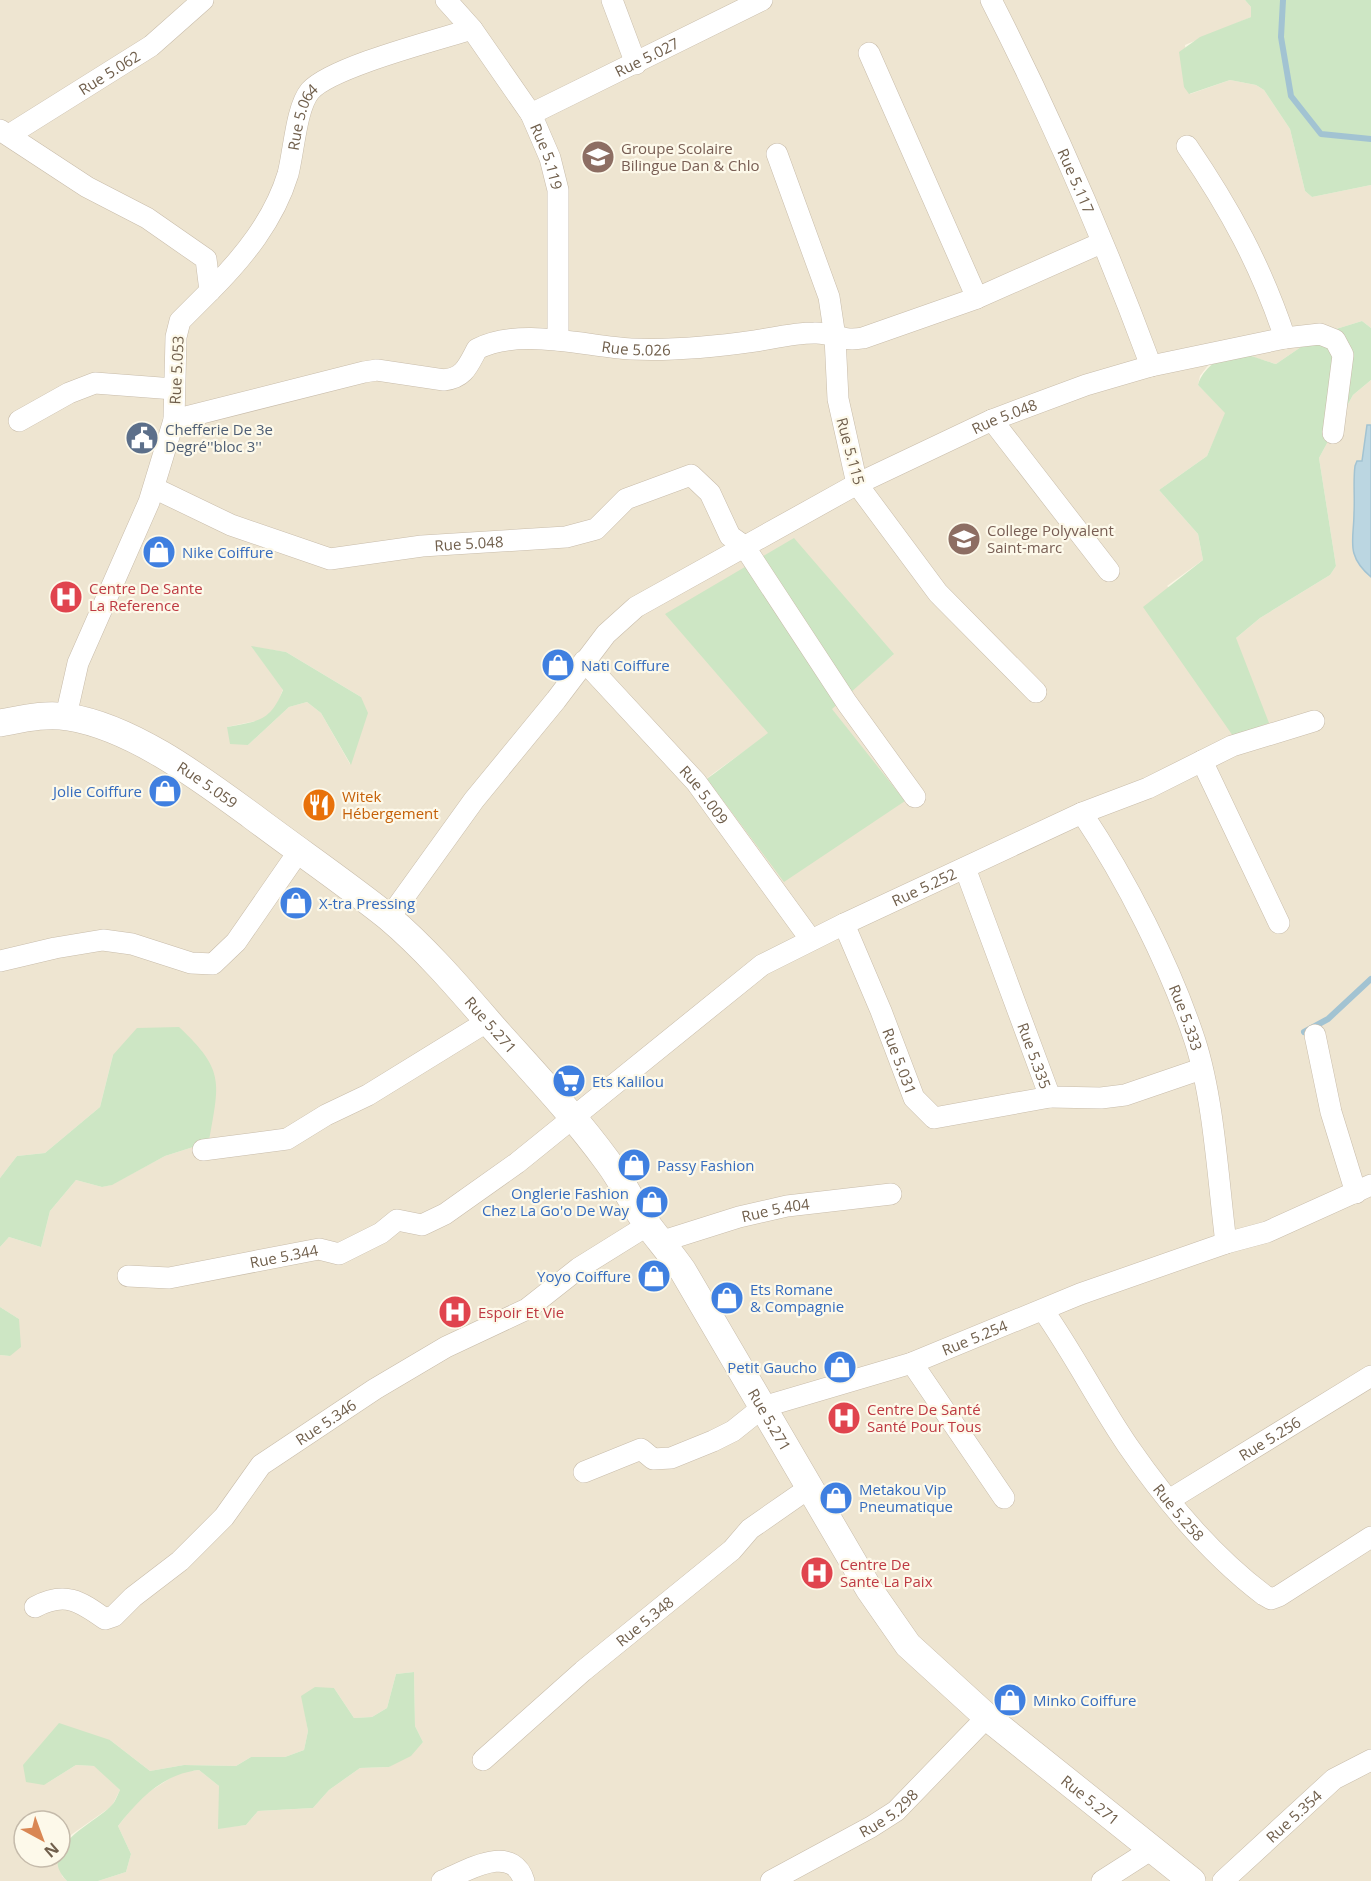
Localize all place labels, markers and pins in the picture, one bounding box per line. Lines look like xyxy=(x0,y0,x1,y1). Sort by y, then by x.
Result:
place label: Groupe Scolaire Bilingue Dan & Chlo xyxy=(621,138,760,175)
school or university icon: Groupe Scolaire Bilingue Dan & Chlo xyxy=(580,139,616,175)
place label: Chefferie De 3e Degré''bloc 3'' xyxy=(165,419,273,456)
public building icon: Chefferie De 3e Degré''bloc 3'' xyxy=(124,420,160,456)
place label: College Polyvalent Saint-marc xyxy=(987,520,1114,557)
school or university icon: College Polyvalent Saint-marc xyxy=(946,521,982,557)
shop icon: Nike Coiffure xyxy=(141,534,177,570)
place label: Nike Coiffure xyxy=(182,542,273,562)
place label: Centre De Sante La Reference xyxy=(89,578,203,615)
hospital icon: Centre De Sante La Reference xyxy=(48,579,84,615)
shop icon: Nati Coiffure xyxy=(540,647,576,683)
place label: Nati Coiffure xyxy=(581,655,670,675)
shop icon: Jolie Coiffure xyxy=(147,773,183,809)
place label: Jolie Coiffure xyxy=(51,781,142,801)
place label: Witek Hébergement xyxy=(342,786,439,823)
restaurant icon: Witek Hébergement xyxy=(301,787,337,823)
shop icon: X-tra Pressing xyxy=(278,885,314,921)
place label: X-tra Pressing xyxy=(319,893,415,913)
supermarket icon: Ets Kalilou xyxy=(551,1063,587,1099)
place label: Ets Kalilou xyxy=(592,1071,664,1091)
shop icon: Passy Fashion xyxy=(616,1147,652,1183)
place label: Passy Fashion xyxy=(657,1155,755,1175)
place label: Onglerie Fashion Chez La Go'o De Way xyxy=(482,1183,629,1220)
shop icon: Onglerie Fashion Chez La Go'o De Way xyxy=(634,1184,670,1220)
shop icon: Yoyo Coiffure xyxy=(636,1258,672,1294)
place label: Yoyo Coiffure xyxy=(537,1266,631,1286)
place label: Ets Romane & Compagnie xyxy=(750,1279,844,1316)
shop icon: Ets Romane & Compagnie xyxy=(709,1280,745,1316)
hospital icon: Espoir Et Vie xyxy=(437,1294,473,1330)
place label: Espoir Et Vie xyxy=(478,1302,564,1322)
shop icon: Petit Gaucho xyxy=(822,1349,858,1385)
place label: Petit Gaucho xyxy=(727,1357,817,1377)
place label: Centre De Santé Santé Pour Tous xyxy=(867,1399,981,1436)
hospital icon: Centre De Santé Santé Pour Tous xyxy=(826,1400,862,1436)
place label: Metakou Vip Pneumatique xyxy=(859,1479,953,1516)
shop icon: Metakou Vip Pneumatique xyxy=(818,1480,854,1516)
place label: Centre De Sante La Paix xyxy=(840,1554,933,1591)
hospital icon: Centre De Sante La Paix xyxy=(799,1555,835,1591)
shop icon: Minko Coiffure xyxy=(992,1682,1028,1718)
place label: Minko Coiffure xyxy=(1033,1690,1136,1710)

